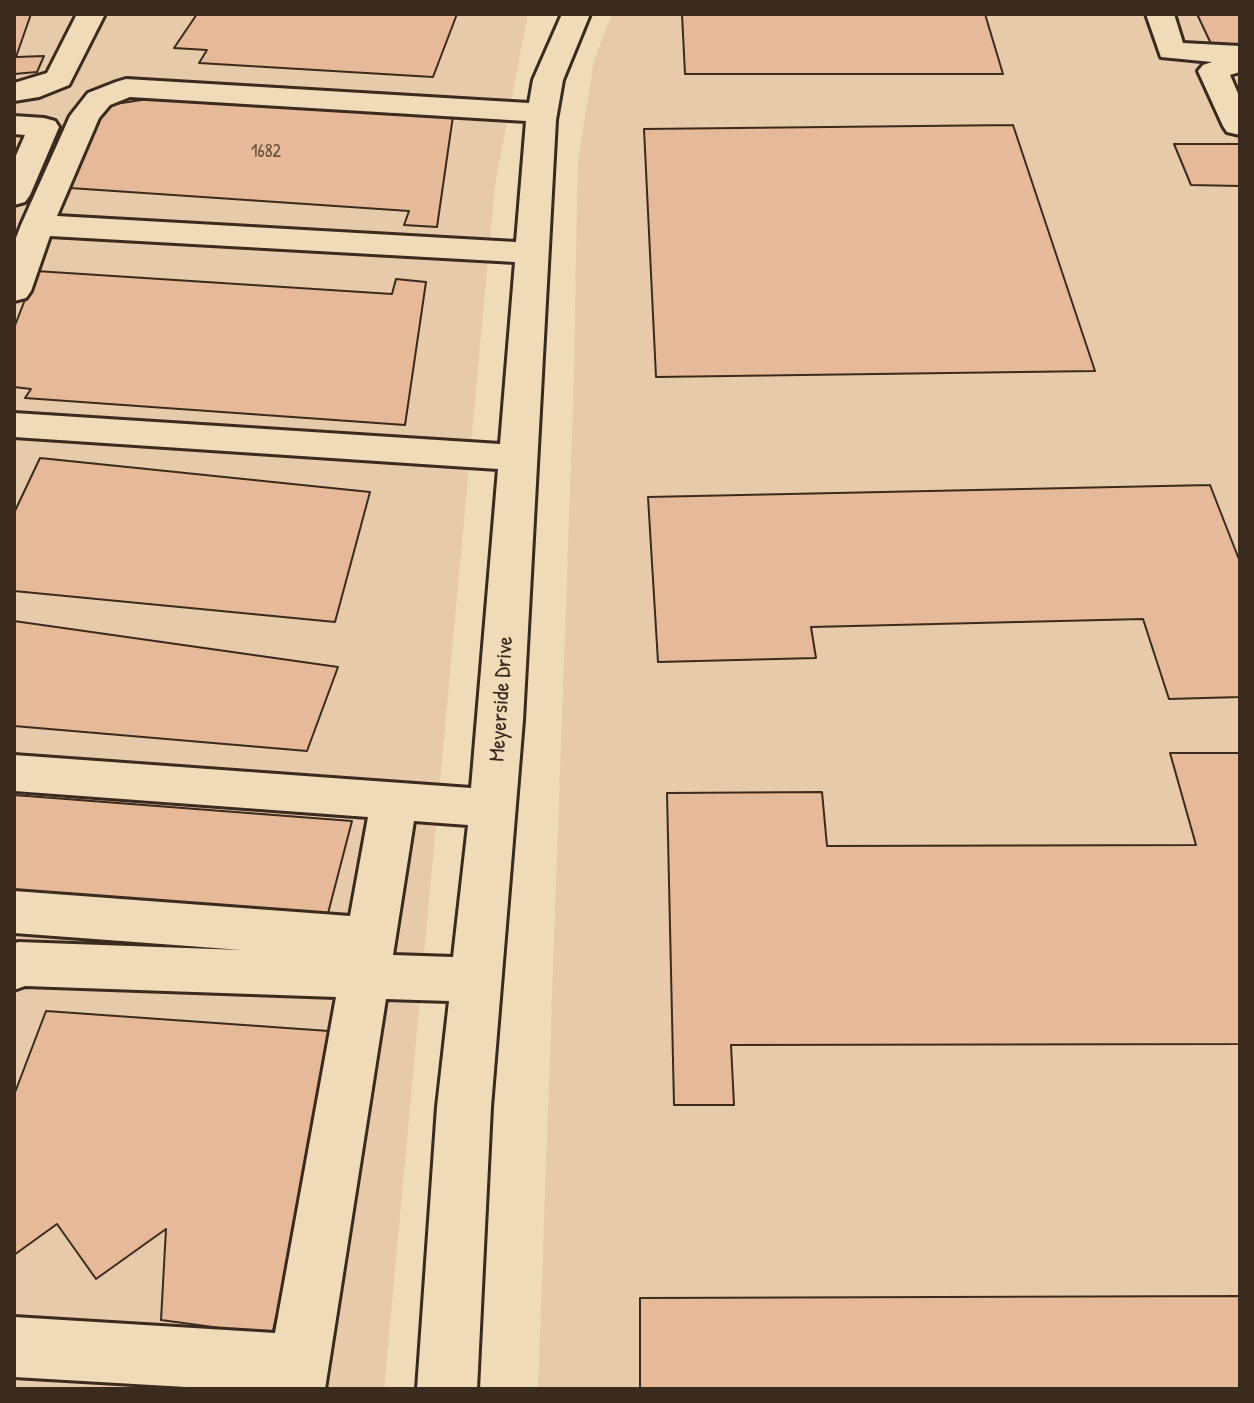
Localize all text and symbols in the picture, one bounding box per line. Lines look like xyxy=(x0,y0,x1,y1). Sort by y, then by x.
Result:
house number: 1682 xyxy=(251,141,281,163)
street label: Meyerside Drive xyxy=(484,635,520,763)

